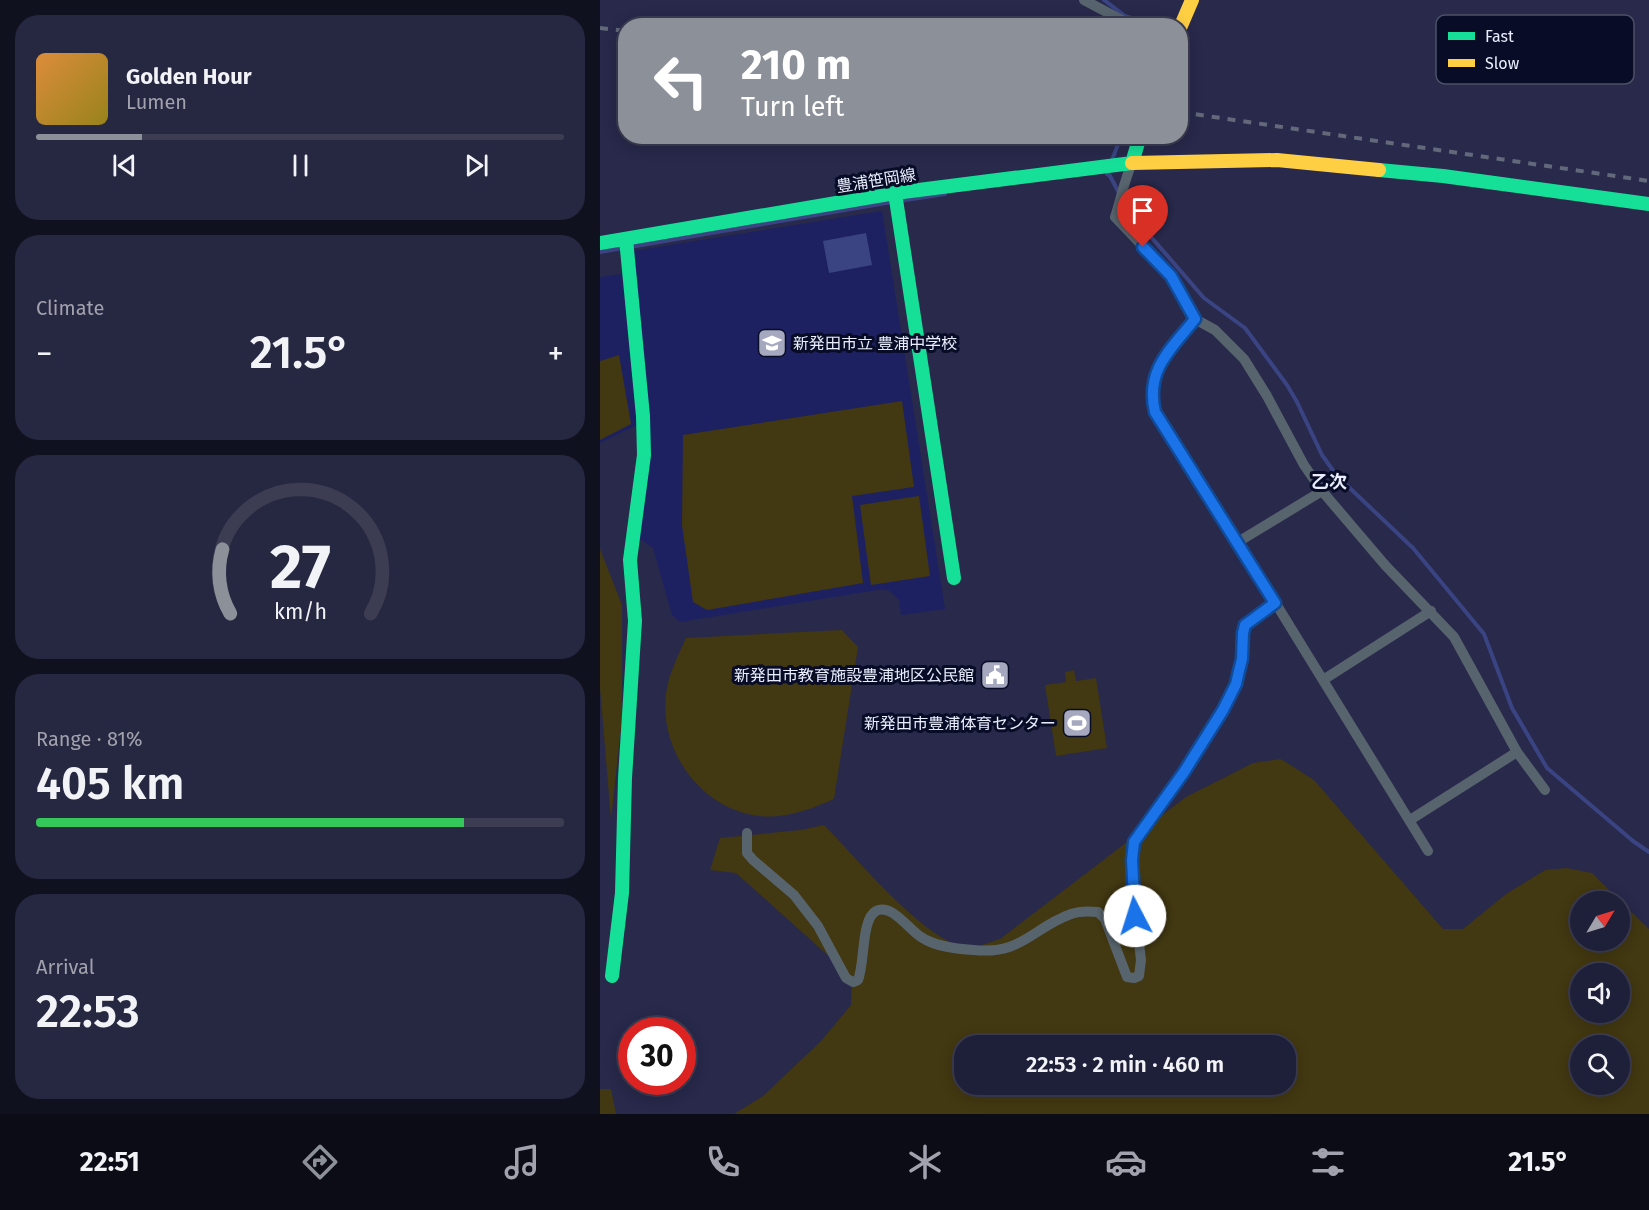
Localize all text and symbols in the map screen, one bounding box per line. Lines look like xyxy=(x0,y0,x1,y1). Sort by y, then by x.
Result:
legend xyxy=(1436,15,1634,84)
text: Fast xyxy=(1485,27,1514,46)
text: 210 m xyxy=(741,40,851,90)
icon: left xyxy=(642,42,720,120)
text: Slow xyxy=(1485,54,1520,73)
text: Golden Hour xyxy=(126,63,252,90)
text: Lumen xyxy=(126,90,187,114)
text: Turn left xyxy=(741,91,844,123)
icon: previous xyxy=(108,149,141,182)
icon: pause xyxy=(284,149,317,182)
icon: next xyxy=(460,149,493,182)
street label: 豊浦笹岡線 xyxy=(835,165,917,196)
pin xyxy=(1117,185,1168,247)
icon: arrive xyxy=(1126,194,1159,227)
text: Climate xyxy=(36,296,104,320)
text: 21.5° xyxy=(250,326,350,380)
school or university icon: 新発田市立 豊浦中学校 xyxy=(756,327,788,359)
text: − xyxy=(36,334,53,374)
text: + xyxy=(548,334,564,374)
place label: 新発田市立 豊浦中学校 xyxy=(793,334,957,353)
district label: 乙次 xyxy=(1311,471,1347,493)
text: 27 xyxy=(270,530,330,605)
text: km/h xyxy=(273,599,327,625)
public building icon: 新発田市教育施設豊浦地区公民館 xyxy=(979,659,1011,691)
place label: 新発田市教育施設豊浦地区公民館 xyxy=(734,666,974,685)
sports icon: 新発田市豊浦体育センター xyxy=(1061,707,1093,739)
place label: 新発田市豊浦体育センター xyxy=(864,714,1056,733)
text: Range · 81% xyxy=(36,727,142,751)
text: 405 km xyxy=(36,757,184,811)
position arrow xyxy=(1103,884,1167,948)
north arrow xyxy=(1570,891,1630,951)
map controls xyxy=(1570,891,1630,1095)
text: Arrival xyxy=(36,955,95,979)
button: sound xyxy=(1570,963,1630,1023)
text: 22:53 xyxy=(36,985,140,1039)
speed limit sign: 30 xyxy=(618,1017,696,1095)
button: search xyxy=(1570,1035,1630,1095)
text: 22:53 · 2 min · 460 m xyxy=(1026,1051,1224,1078)
icon: directions xyxy=(299,1141,341,1183)
icon: music xyxy=(501,1141,543,1183)
icon: phone xyxy=(702,1141,744,1183)
icon: climate xyxy=(904,1141,946,1183)
icon: car xyxy=(1105,1141,1147,1183)
icon: filters xyxy=(1307,1141,1349,1183)
text: 22:51 xyxy=(80,1146,140,1178)
text: 21.5° xyxy=(1508,1146,1569,1178)

